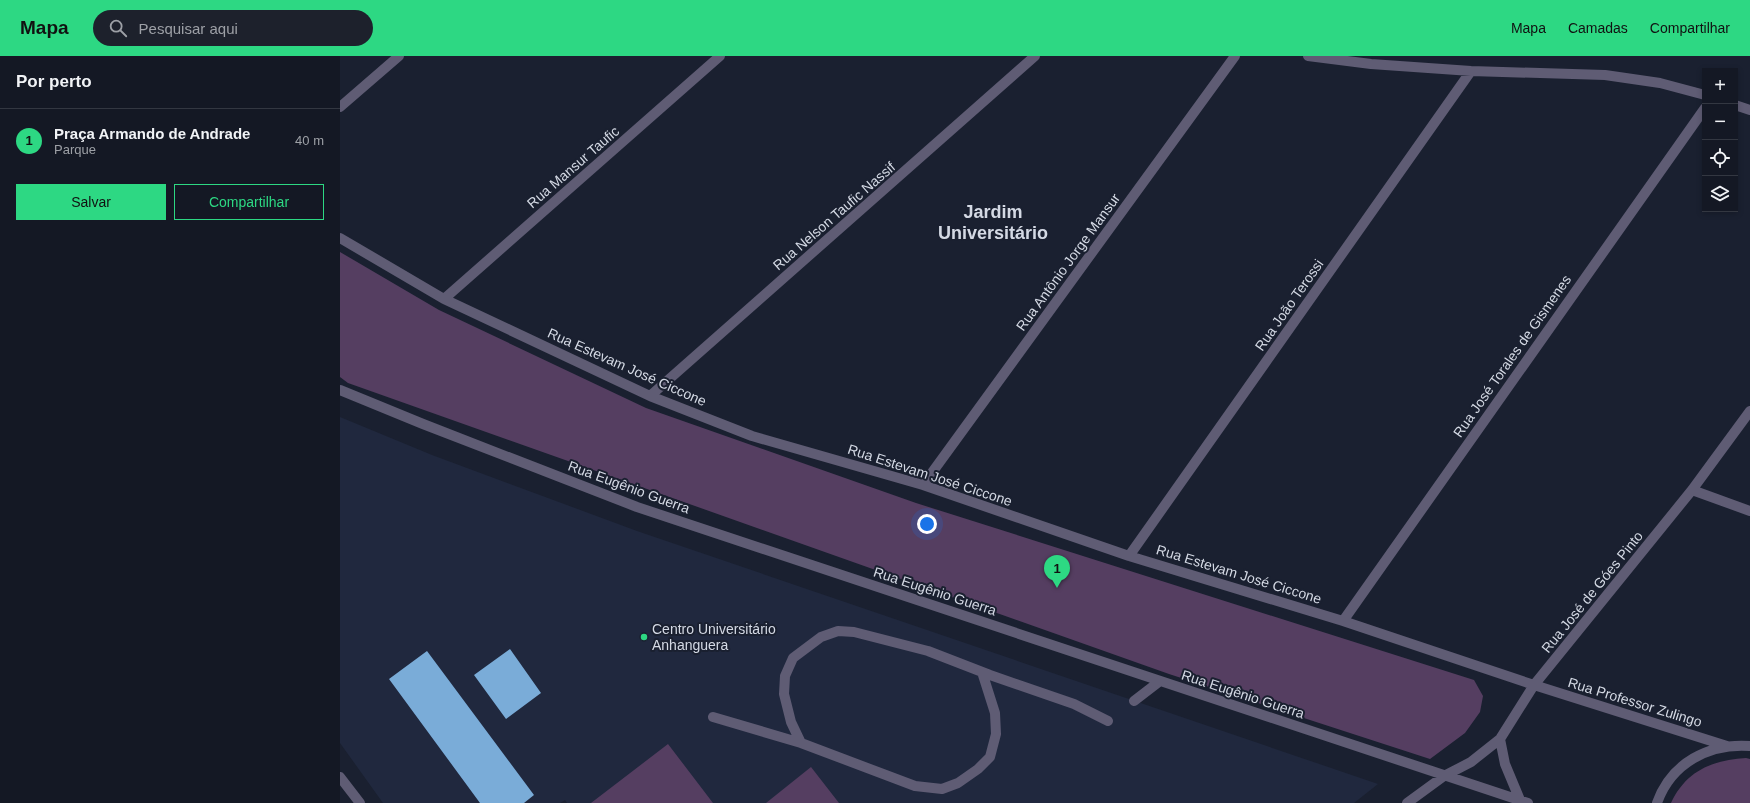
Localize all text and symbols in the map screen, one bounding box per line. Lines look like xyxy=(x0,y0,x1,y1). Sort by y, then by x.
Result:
search box xyxy=(93,10,373,46)
text: Mapa xyxy=(20,17,69,38)
icon: search xyxy=(107,17,129,39)
text: Pesquisar aqui xyxy=(139,20,238,37)
text: Mapa xyxy=(1511,20,1546,36)
text: Camadas xyxy=(1568,20,1628,36)
text: Compartilhar xyxy=(1650,20,1730,36)
map controls xyxy=(1702,68,1738,212)
button: + xyxy=(1702,68,1738,104)
text: Por perto xyxy=(16,72,92,91)
button: − xyxy=(1702,104,1738,140)
street label: Rua Mansur Taufic xyxy=(524,123,622,211)
text: Praça Armando de Andrade xyxy=(54,125,250,142)
text: 1 xyxy=(25,133,33,148)
text: 40 m xyxy=(295,133,324,148)
button: locate xyxy=(1702,140,1738,176)
text: Parque xyxy=(54,142,96,157)
street label: Rua Nelson Taufic Nassif xyxy=(770,159,898,273)
button: layers xyxy=(1702,176,1738,212)
button: Salvar xyxy=(16,184,166,220)
button: Compartilhar xyxy=(174,184,324,220)
street label: Rua Antônio Jorge Mansur xyxy=(1013,190,1123,334)
district label: Jardim Universitário xyxy=(938,202,1048,243)
street label: Rua João Terossi xyxy=(1251,256,1327,354)
street label: Rua José Torales de Gismenes xyxy=(1450,272,1574,440)
street label: Rua Estevam José Ciccone xyxy=(545,325,709,409)
street label: Rua Estevam José Ciccone xyxy=(846,441,1014,509)
street label: Rua Eugênio Guerra xyxy=(566,458,692,517)
your location xyxy=(917,514,937,534)
street label: Rua José de Góes Pinto xyxy=(1538,528,1646,656)
street label: Rua Estevam José Ciccone xyxy=(1154,541,1324,607)
pin: 1 xyxy=(1044,555,1070,588)
street label: Rua Eugênio Guerra xyxy=(871,564,999,619)
place label: Centro Universitário Anhanguera xyxy=(652,621,776,653)
marker: Centro Universitário Anhanguera xyxy=(639,632,649,642)
street label: Rua Eugênio Guerra xyxy=(1179,667,1307,722)
street label: Rua Professor Zulingo xyxy=(1566,674,1704,730)

